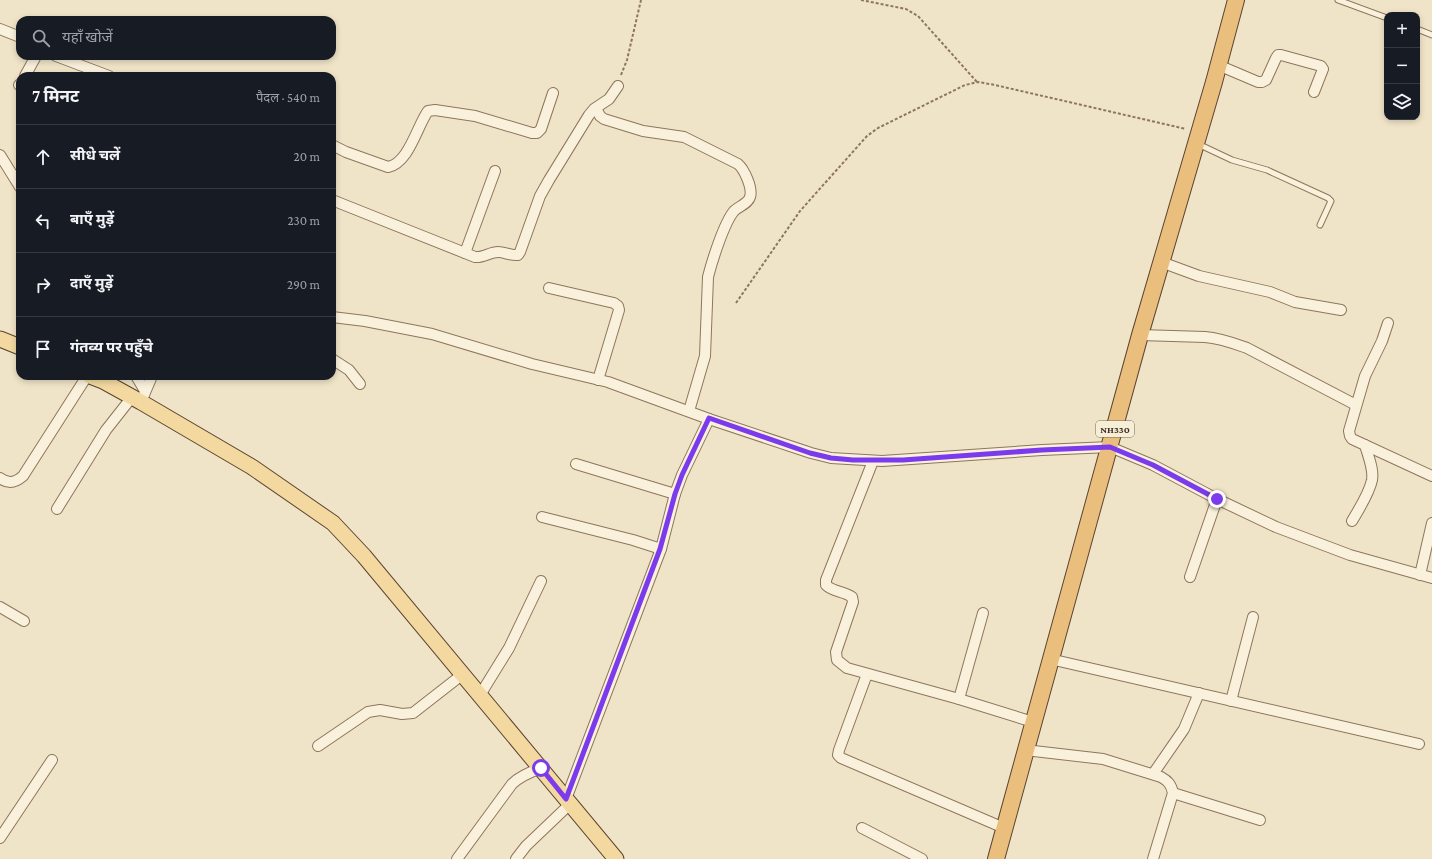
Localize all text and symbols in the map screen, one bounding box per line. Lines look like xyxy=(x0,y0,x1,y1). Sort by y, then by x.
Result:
map controls xyxy=(1384,12,1420,120)
button: + xyxy=(1384,12,1420,48)
search box xyxy=(16,16,336,60)
icon: search xyxy=(30,27,52,49)
text: यहाँ खोजें xyxy=(62,29,113,45)
button: − xyxy=(1384,48,1420,84)
button: layers xyxy=(1384,84,1420,120)
text: 7 मिनट xyxy=(32,87,79,106)
text: पैदल · 540 m xyxy=(256,90,320,105)
icon: ahead xyxy=(32,146,54,168)
text: सीधे चलें xyxy=(70,147,120,163)
text: 20 m xyxy=(294,149,320,164)
icon: left xyxy=(32,210,54,232)
text: बाएँ मुड़ें xyxy=(70,211,114,227)
text: 230 m xyxy=(287,213,320,228)
icon: right xyxy=(32,274,54,296)
text: दाएँ मुड़ें xyxy=(70,275,113,291)
text: 290 m xyxy=(287,277,320,292)
icon: arrive xyxy=(32,338,54,360)
text: गंतव्य पर पहुँचे xyxy=(70,339,153,355)
road number: NH330 xyxy=(1096,421,1134,437)
route end xyxy=(1208,490,1226,508)
route start xyxy=(532,759,550,777)

